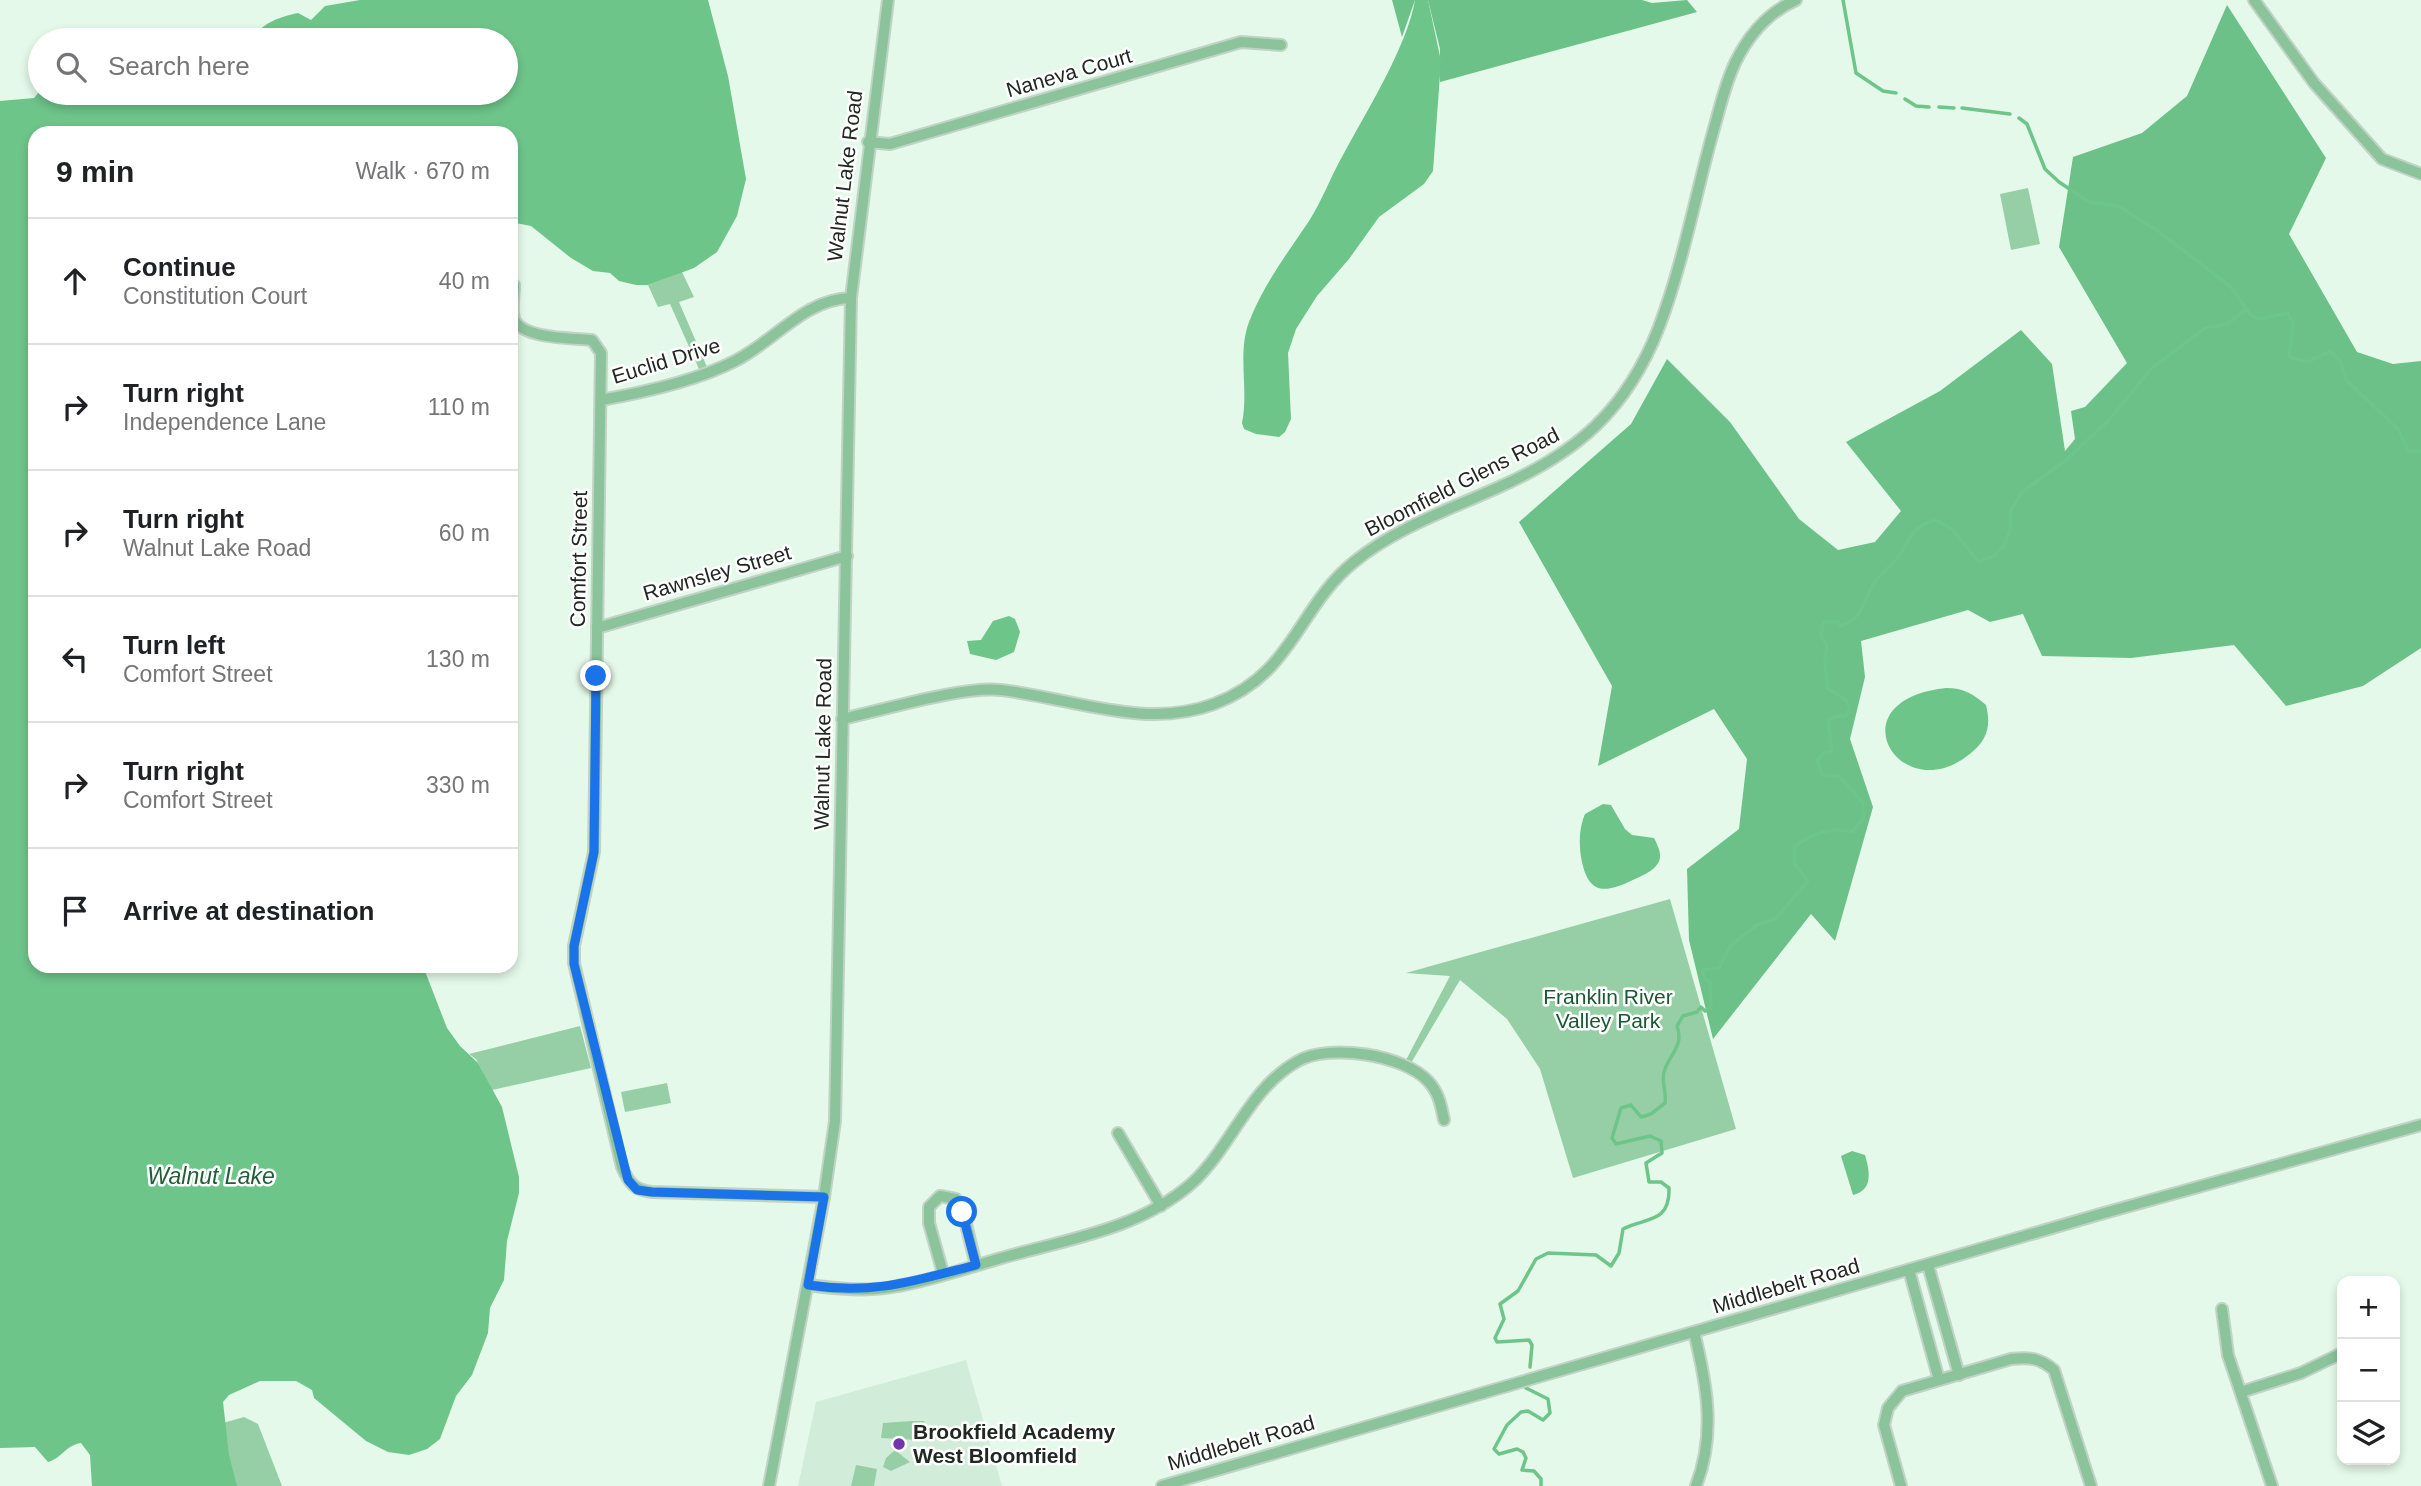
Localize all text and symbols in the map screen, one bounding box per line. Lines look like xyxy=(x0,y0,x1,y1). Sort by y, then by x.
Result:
search box xyxy=(28,28,518,105)
street label: Naneva Court xyxy=(1003,44,1134,101)
icon: search xyxy=(52,48,90,86)
text: Search here xyxy=(108,51,250,81)
street label: Walnut Lake Road xyxy=(823,89,866,263)
text: 9 min xyxy=(56,155,134,188)
text: Walk · 670 m xyxy=(355,158,490,184)
text: Continue xyxy=(123,252,236,282)
icon: ahead xyxy=(56,262,94,300)
text: 40 m xyxy=(439,268,490,294)
text: Constitution Court xyxy=(123,283,307,309)
street label: Euclid Drive xyxy=(609,333,723,388)
text: Turn right xyxy=(123,378,244,408)
icon: right xyxy=(56,388,94,426)
text: 110 m xyxy=(428,394,490,420)
text: Independence Lane xyxy=(123,409,326,435)
street label: Bloomfield Glens Road xyxy=(1361,423,1563,541)
street label: Comfort Street xyxy=(566,490,591,627)
text: Turn right xyxy=(123,504,244,534)
icon: right xyxy=(56,514,94,552)
text: 60 m xyxy=(439,520,490,546)
text: Walnut Lake Road xyxy=(123,535,311,561)
street label: Rawnsley Street xyxy=(640,540,794,605)
text: Turn left xyxy=(123,630,225,660)
icon: left xyxy=(56,640,94,678)
text: 130 m xyxy=(426,646,490,672)
street label: Walnut Lake Road xyxy=(810,658,835,830)
route end xyxy=(580,660,611,691)
text: Comfort Street xyxy=(123,661,273,687)
text: Turn right xyxy=(123,756,244,786)
icon: right xyxy=(56,766,94,804)
text: 330 m xyxy=(426,772,490,798)
text: Comfort Street xyxy=(123,787,273,813)
icon: arrive xyxy=(56,892,94,930)
text: Arrive at destination xyxy=(123,896,374,926)
park label: Franklin River Valley Park xyxy=(1543,985,1673,1032)
water label: Walnut Lake xyxy=(147,1163,275,1189)
route start xyxy=(946,1196,977,1227)
street label: Middlebelt Road xyxy=(1710,1254,1862,1317)
map controls xyxy=(2337,1276,2400,1465)
button: + xyxy=(2337,1276,2400,1339)
button: − xyxy=(2337,1339,2400,1402)
button: layers xyxy=(2337,1402,2400,1465)
street label: Middlebelt Road xyxy=(1165,1411,1317,1474)
place label: Brookfield Academy West Bloomfield xyxy=(913,1420,1116,1467)
marker: Brookfield Academy West Bloomfield xyxy=(891,1436,907,1452)

